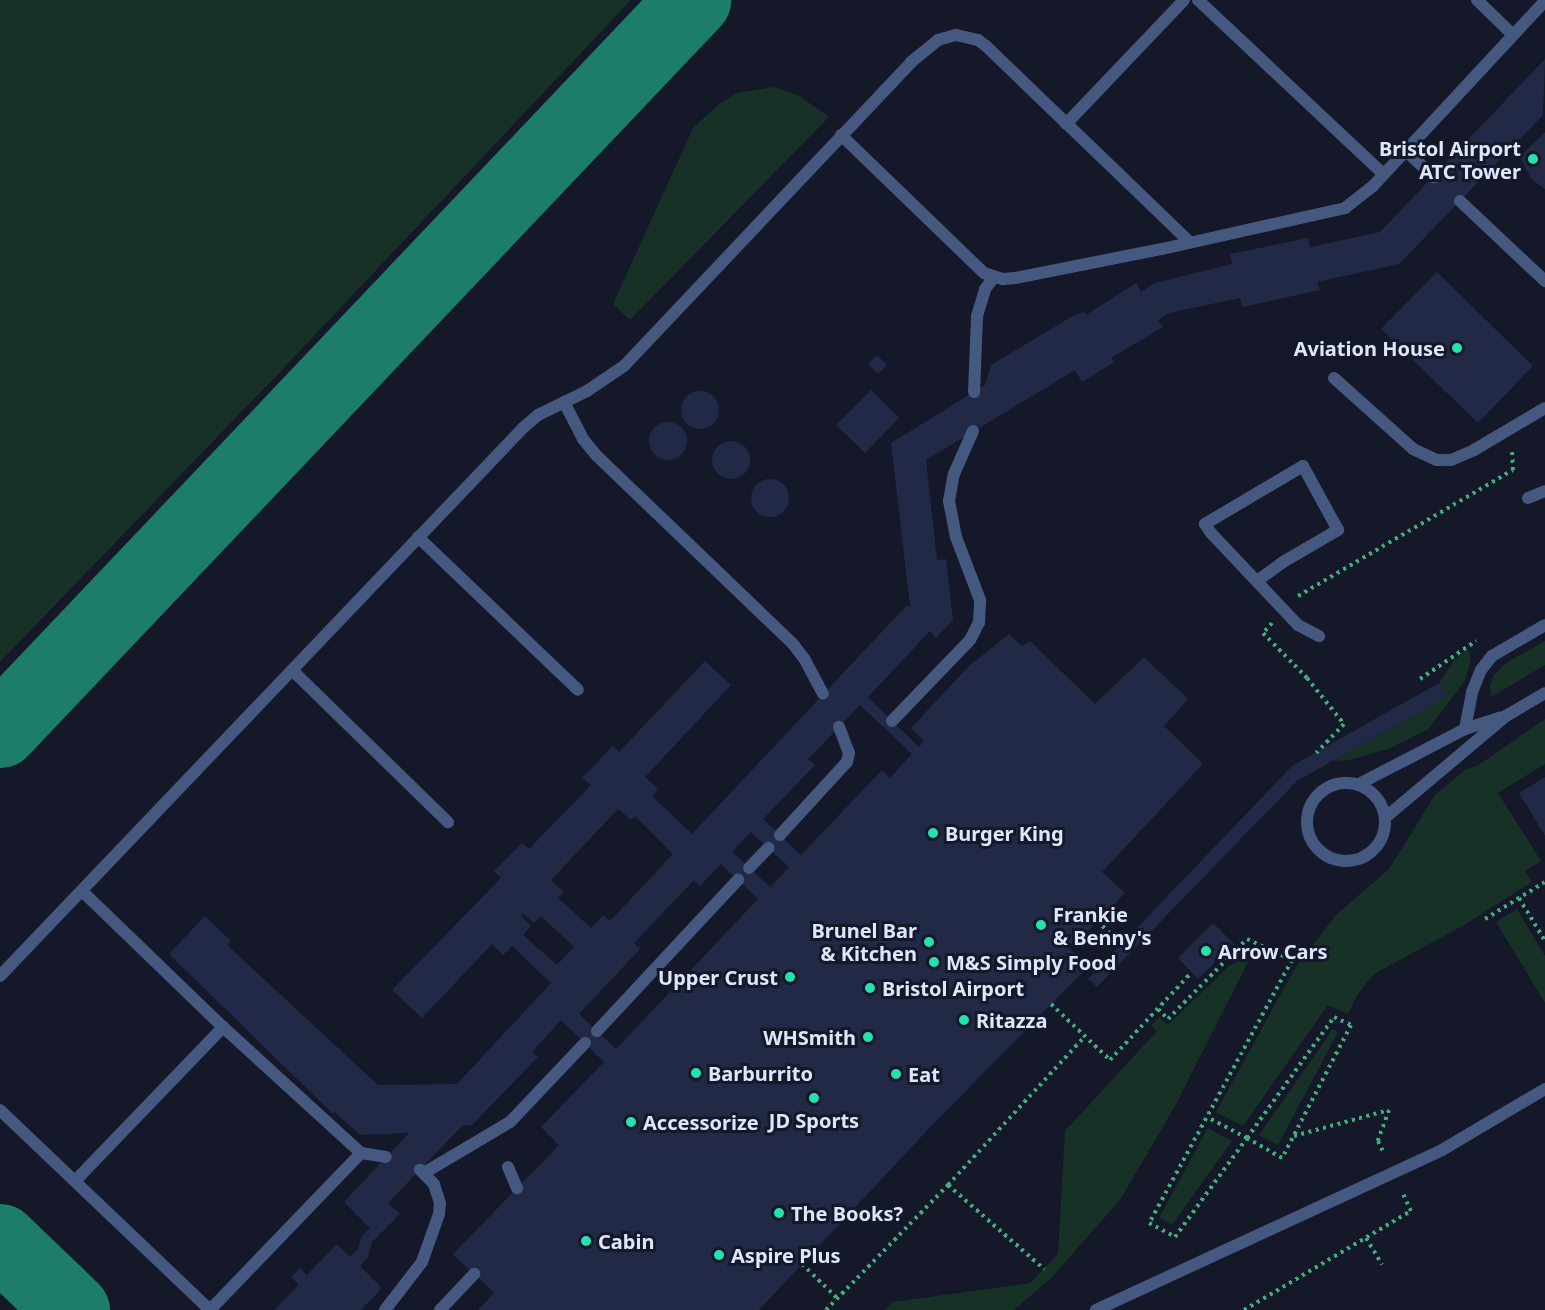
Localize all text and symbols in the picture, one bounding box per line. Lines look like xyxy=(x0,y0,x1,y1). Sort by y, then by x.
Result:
place label: Bristol Airport ATC Tower xyxy=(1379,136,1521,183)
marker: Bristol Airport ATC Tower xyxy=(1526,152,1540,166)
place label: Aviation House xyxy=(1294,336,1445,360)
marker: Aviation House xyxy=(1450,341,1464,355)
place label: Burger King xyxy=(945,821,1064,845)
marker: Burger King xyxy=(926,826,940,840)
place label: Frankie & Benny's xyxy=(1053,902,1151,949)
place label: Brunel Bar & Kitchen xyxy=(811,918,917,965)
marker: Frankie & Benny's xyxy=(1034,918,1048,932)
marker: Brunel Bar & Kitchen xyxy=(922,935,936,949)
place label: Arrow Cars xyxy=(1218,939,1328,963)
marker: Arrow Cars xyxy=(1199,944,1213,958)
place label: M&S Simply Food xyxy=(946,950,1116,974)
marker: M&S Simply Food xyxy=(927,955,941,969)
place label: Upper Crust xyxy=(658,965,778,989)
marker: Upper Crust xyxy=(783,970,797,984)
place label: Bristol Airport xyxy=(882,976,1024,1000)
marker: Bristol Airport xyxy=(863,981,877,995)
place label: Ritazza xyxy=(976,1008,1047,1032)
marker: Ritazza xyxy=(957,1013,971,1027)
place label: WHSmith xyxy=(763,1025,856,1049)
marker: WHSmith xyxy=(861,1030,875,1044)
place label: Barburrito xyxy=(708,1061,813,1085)
place label: Eat xyxy=(908,1062,940,1086)
marker: Barburrito xyxy=(689,1066,703,1080)
marker: Eat xyxy=(889,1067,903,1081)
marker: JD Sports xyxy=(807,1091,821,1105)
place label: JD Sports xyxy=(769,1108,859,1132)
place label: Accessorize xyxy=(643,1110,759,1134)
marker: Accessorize xyxy=(624,1115,638,1129)
place label: The Books? xyxy=(791,1201,903,1225)
marker: The Books? xyxy=(772,1206,786,1220)
place label: Cabin xyxy=(598,1229,654,1253)
marker: Cabin xyxy=(579,1234,593,1248)
place label: Aspire Plus xyxy=(731,1243,841,1267)
marker: Aspire Plus xyxy=(712,1248,726,1262)

